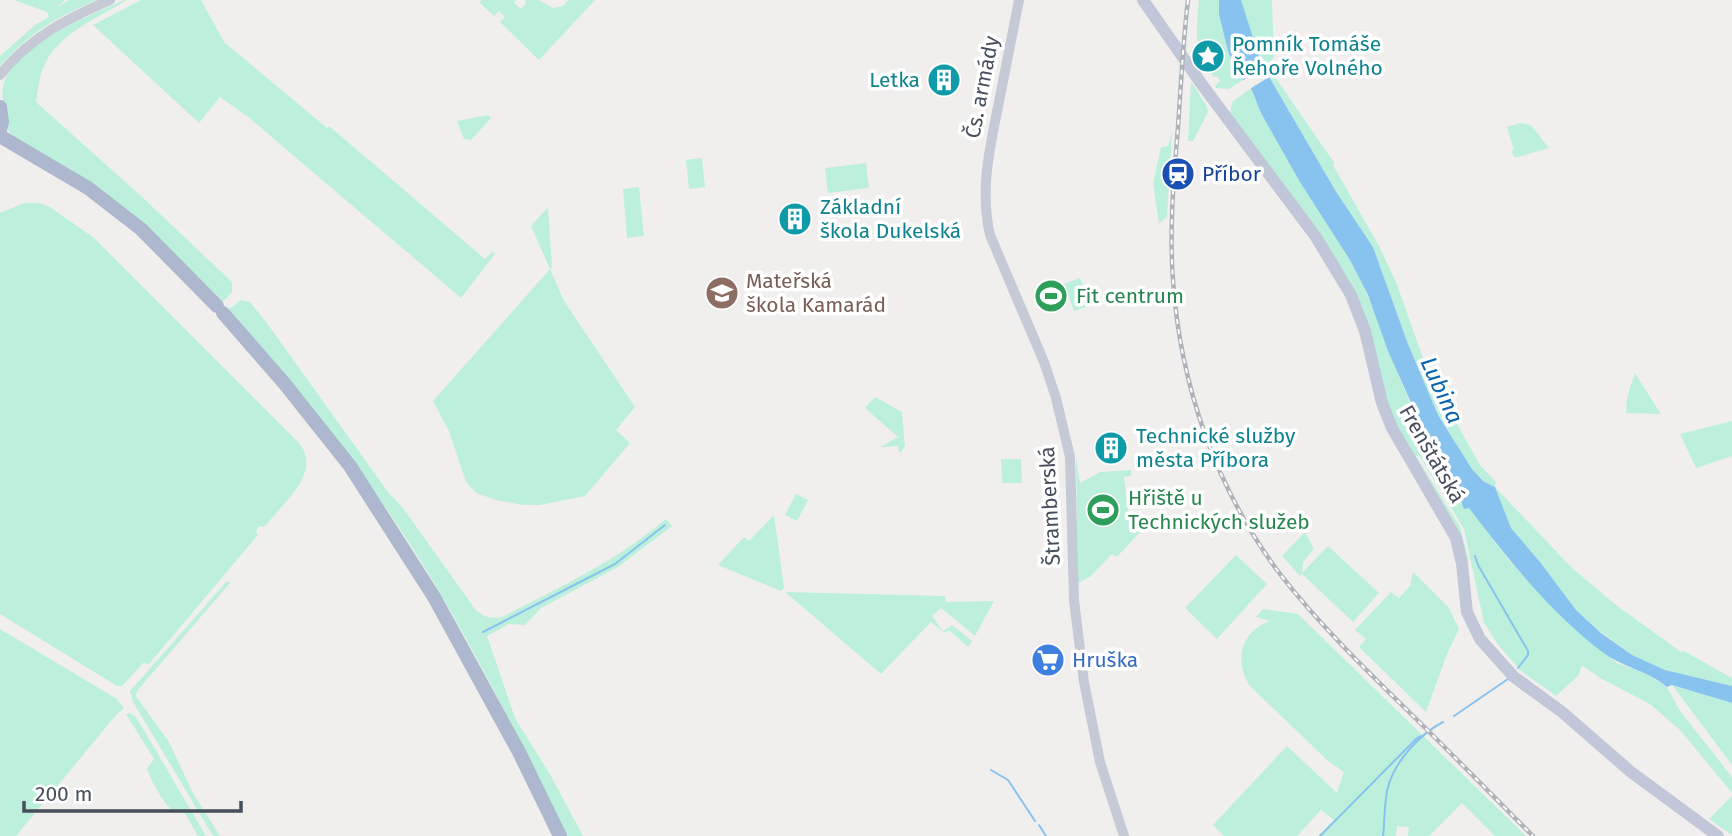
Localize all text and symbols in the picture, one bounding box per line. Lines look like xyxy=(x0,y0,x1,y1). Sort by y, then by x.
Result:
place label: Pomník Tomáše Řehoře Volného xyxy=(1232,31,1383,81)
street label: Čs. armády xyxy=(959,33,1005,140)
place icon: Pomník Tomáše Řehoře Volného xyxy=(1189,37,1227,75)
building icon: Letka xyxy=(925,61,963,99)
place label: Letka xyxy=(869,67,920,93)
station icon: Příbor xyxy=(1159,155,1197,193)
place label: Příbor xyxy=(1202,161,1261,187)
place label: Základní škola Dukelská xyxy=(820,194,961,244)
building icon: Základní škola Dukelská xyxy=(776,200,814,238)
place label: Mateřská škola Kamarád xyxy=(746,268,886,318)
school or university icon: Mateřská škola Kamarád xyxy=(703,274,741,312)
sports icon: Fit centrum xyxy=(1032,277,1070,315)
place label: Fit centrum xyxy=(1076,283,1184,309)
water label: Lubina xyxy=(1414,352,1470,428)
street label: Frenštátská xyxy=(1394,400,1470,508)
place label: Technické služby města Příbora xyxy=(1136,423,1296,473)
building icon: Technické služby města Příbora xyxy=(1092,429,1130,467)
street label: Štramberská xyxy=(1034,446,1066,566)
place label: Hřiště u Technických služeb xyxy=(1128,485,1310,535)
sports icon: Hřiště u Technických služeb xyxy=(1084,491,1122,529)
supermarket icon: Hruška xyxy=(1029,641,1067,679)
place label: Hruška xyxy=(1072,647,1138,673)
scale bar xyxy=(24,770,242,814)
text: 200 m xyxy=(35,781,92,807)

